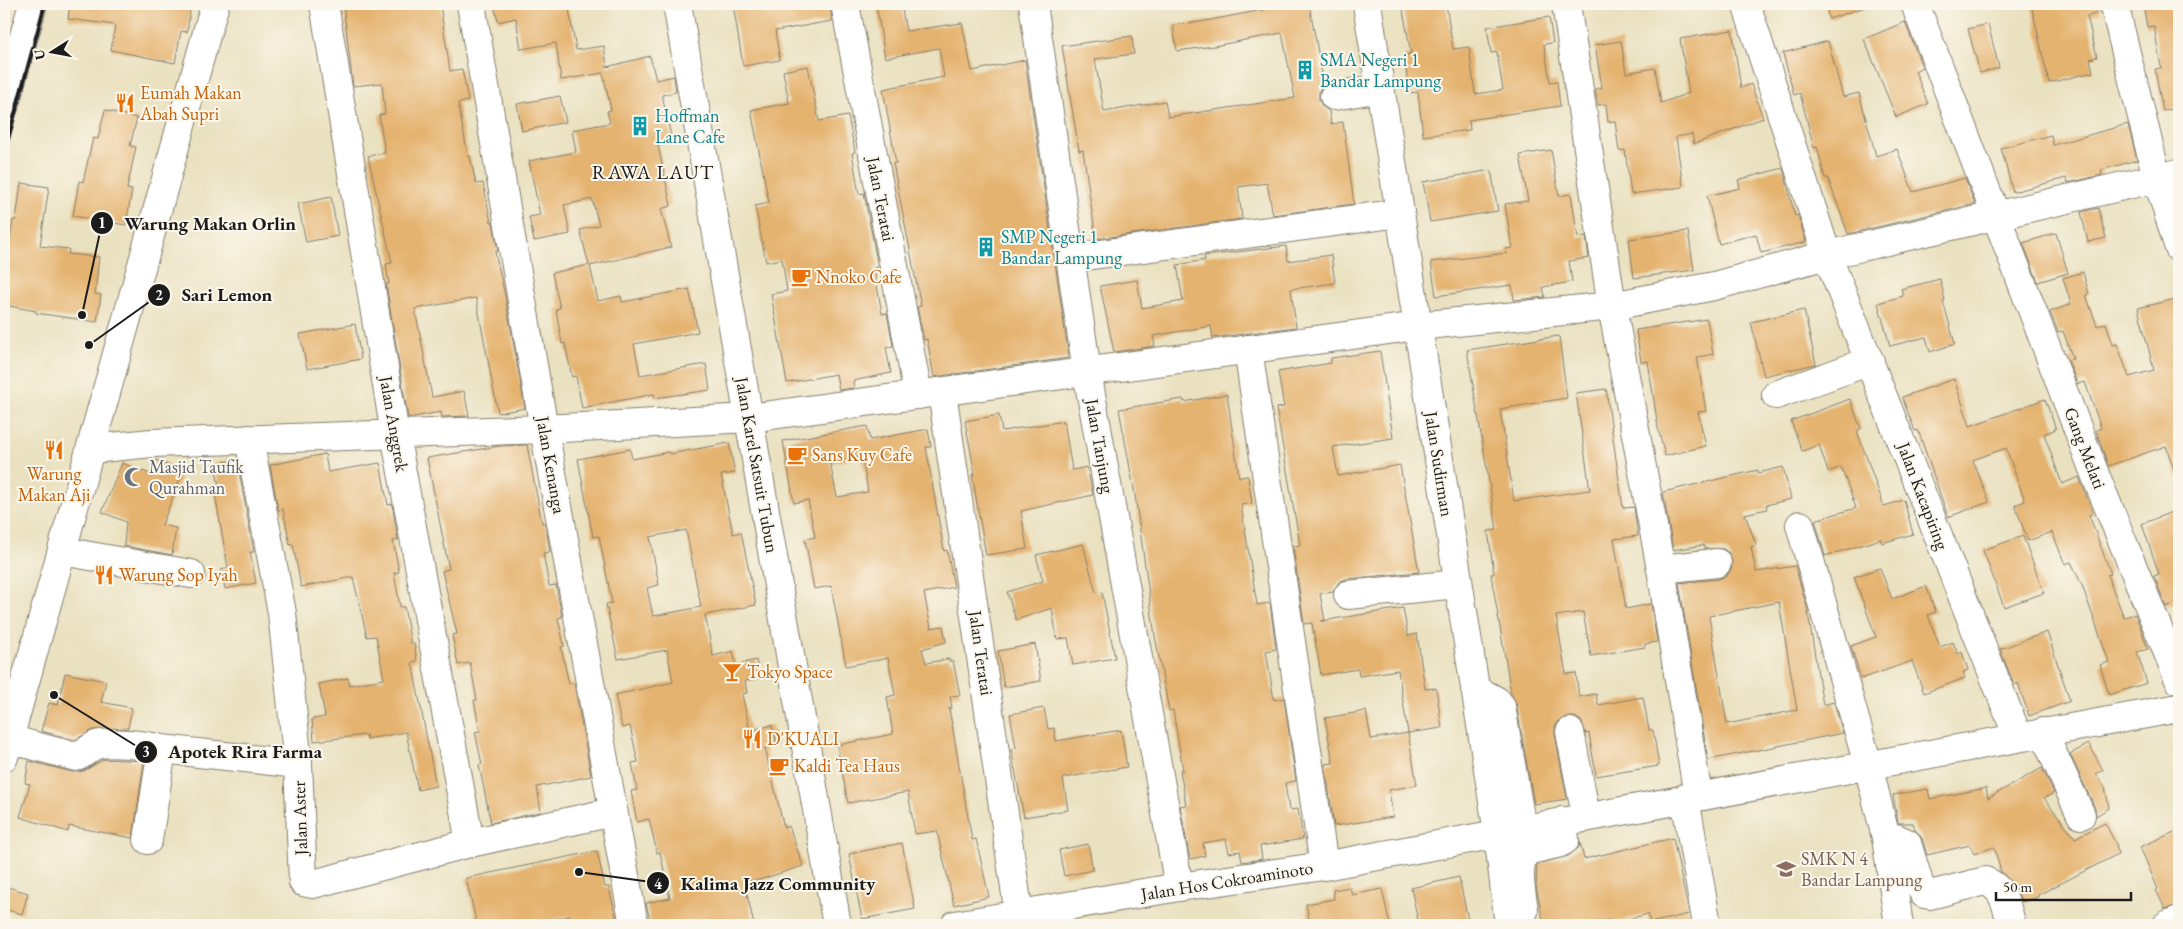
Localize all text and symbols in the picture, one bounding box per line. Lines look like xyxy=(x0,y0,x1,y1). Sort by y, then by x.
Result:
north arrow xyxy=(28,28,78,78)
text: U xyxy=(29,47,49,61)
place label: SMA Negeri 1 Bandar Lampung xyxy=(1320,48,1441,92)
building icon: SMA Negeri 1 Bandar Lampung xyxy=(1294,59,1316,81)
place label: Eumah Makan Abah Supri xyxy=(139,81,242,125)
restaurant icon: Eumah Makan Abah Supri xyxy=(114,92,136,114)
place label: Hoffman Lane Cafe xyxy=(655,104,725,148)
building icon: Hoffman Lane Cafe xyxy=(629,115,651,137)
street label: Jalan Teratai xyxy=(862,153,901,244)
district label: RAWA LAUT xyxy=(592,159,714,185)
callout: Warung Makan Orlin xyxy=(89,206,306,240)
text: Warung Makan Orlin xyxy=(124,211,296,236)
text: 1 xyxy=(98,213,106,232)
place label: SMP Negeri 1 Bandar Lampung xyxy=(1001,225,1122,269)
building icon: SMP Negeri 1 Bandar Lampung xyxy=(975,236,997,258)
place label: Nnoko Cafe xyxy=(816,265,902,288)
cafe icon: Nnoko Cafe xyxy=(790,266,812,288)
callout: Sari Lemon xyxy=(146,278,282,312)
text: Sari Lemon xyxy=(182,282,273,307)
text: 2 xyxy=(155,285,163,304)
street label: Jalan Anggrek xyxy=(374,372,414,474)
street label: Jalan Karel Satsuit Tubun xyxy=(730,373,784,555)
street label: Jalan Tanjung xyxy=(1081,395,1120,495)
street label: Gang Melati xyxy=(2059,404,2112,492)
street label: Jalan Sudirman xyxy=(1420,408,1459,519)
street label: Jalan Kenanga xyxy=(531,412,572,516)
street label: Jalan Kacapiring xyxy=(1892,437,1955,553)
restaurant icon: Warung Makan Aji xyxy=(43,439,65,461)
place label: Sans Kuy Cafe xyxy=(812,443,912,466)
cafe icon: Sans Kuy Cafe xyxy=(786,444,808,466)
place label: Masjid Taufik Qurahman xyxy=(149,455,244,499)
place label: Warung Makan Aji xyxy=(18,462,91,506)
mosque icon: Masjid Taufik Qurahman xyxy=(123,466,145,488)
place label: Warung Sop Iyah xyxy=(119,563,238,586)
restaurant icon: Warung Sop Iyah xyxy=(93,564,115,586)
street label: Jalan Teratai xyxy=(964,607,999,697)
place label: Tokyo Space xyxy=(747,660,833,683)
bar icon: Tokyo Space xyxy=(721,661,743,683)
place label: D'KUALI xyxy=(767,727,839,750)
restaurant icon: D'KUALI xyxy=(741,728,763,750)
callout: Apotek Rira Farma xyxy=(133,735,332,769)
text: Apotek Rira Farma xyxy=(167,739,323,764)
text: 3 xyxy=(142,742,150,761)
place label: Kaldi Tea Haus xyxy=(794,754,900,777)
cafe icon: Kaldi Tea Haus xyxy=(768,755,790,777)
street label: Jalan Aster xyxy=(287,780,312,858)
place label: SMK N 4 Bandar Lampung xyxy=(1801,847,1922,891)
street label: Jalan Hos Cokroaminoto xyxy=(1137,856,1315,906)
school or university icon: SMK N 4 Bandar Lampung xyxy=(1775,858,1797,880)
callout: Kalima Jazz Community xyxy=(646,866,885,900)
scale bar xyxy=(1996,869,2130,901)
text: Kalima Jazz Community xyxy=(681,871,876,896)
text: 4 xyxy=(654,874,663,893)
text: 50 m xyxy=(2003,877,2032,896)

